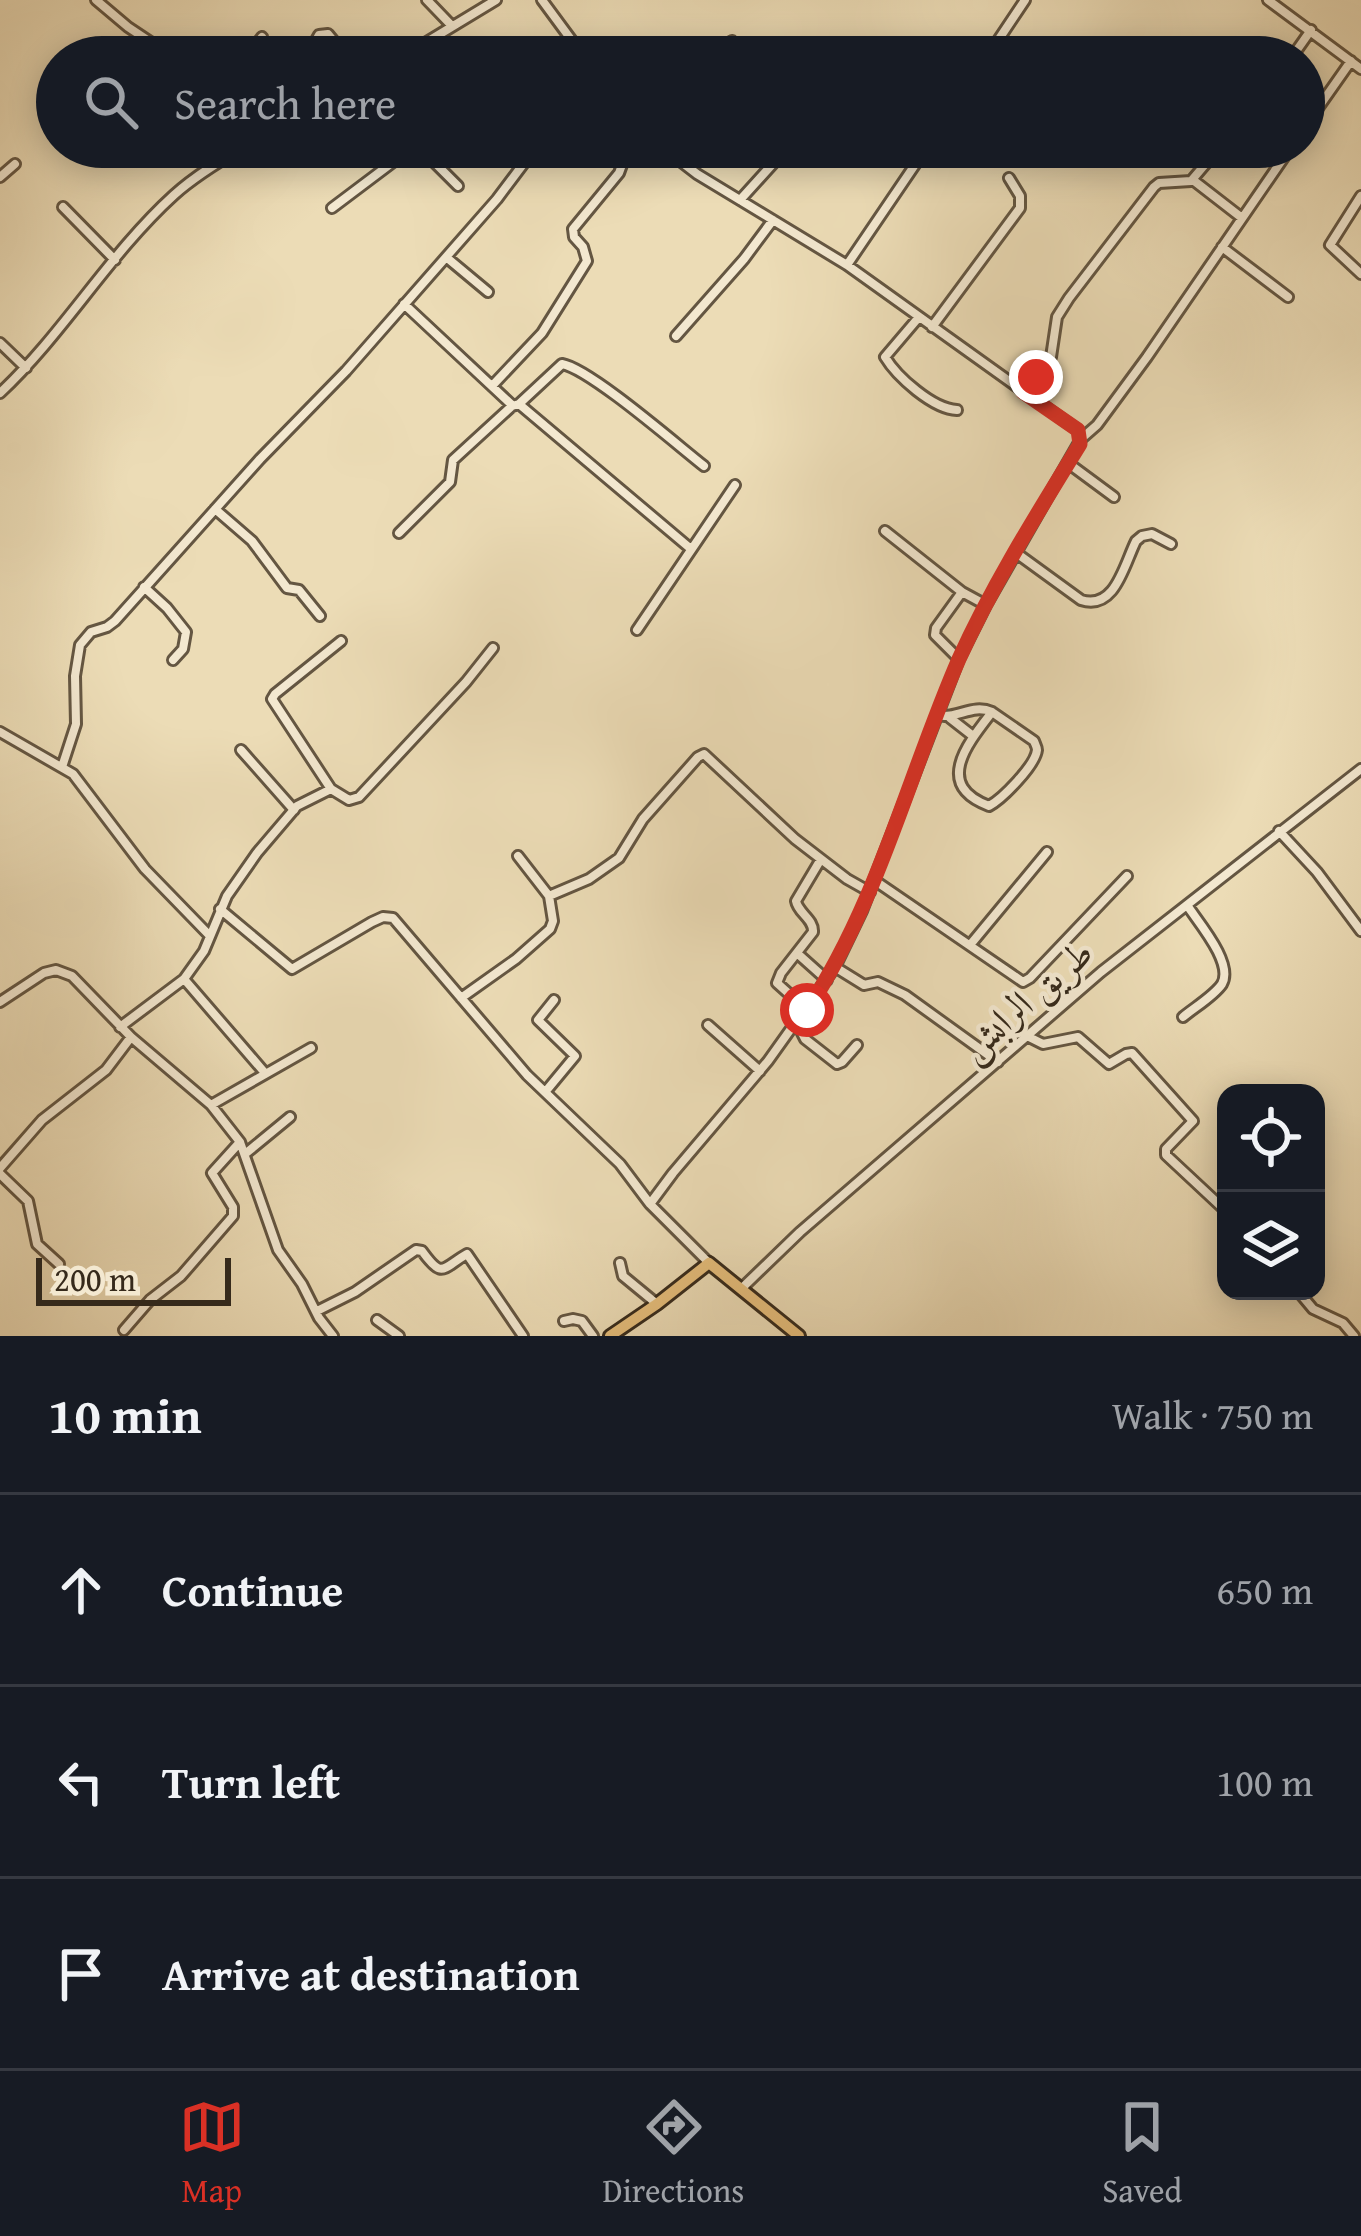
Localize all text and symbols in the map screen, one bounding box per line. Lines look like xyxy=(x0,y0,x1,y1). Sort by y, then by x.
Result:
search box xyxy=(36,36,1325,168)
icon: search xyxy=(78,69,144,135)
text: Search here xyxy=(174,70,396,135)
route end xyxy=(1009,350,1063,404)
street label: طريق الرابش xyxy=(945,924,1105,1074)
route start xyxy=(780,983,834,1037)
map controls xyxy=(1217,1084,1325,1300)
button: locate xyxy=(1217,1084,1325,1192)
button: layers xyxy=(1217,1192,1325,1300)
scale bar xyxy=(36,1252,231,1305)
text: 200 m xyxy=(54,1255,136,1303)
text: 10 min xyxy=(48,1377,202,1452)
text: Walk · 750 m xyxy=(1112,1386,1313,1443)
icon: ahead xyxy=(48,1557,114,1623)
text: Continue xyxy=(162,1557,343,1622)
text: 650 m xyxy=(1216,1561,1313,1618)
icon: left xyxy=(48,1749,114,1815)
text: Turn left xyxy=(162,1749,340,1814)
text: 100 m xyxy=(1216,1753,1313,1810)
icon: arrive xyxy=(48,1941,114,2007)
text: Arrive at destination xyxy=(162,1941,580,2006)
tab: Map xyxy=(179,2094,245,2214)
tab: Directions xyxy=(603,2094,744,2214)
tab: Saved xyxy=(1102,2094,1182,2214)

